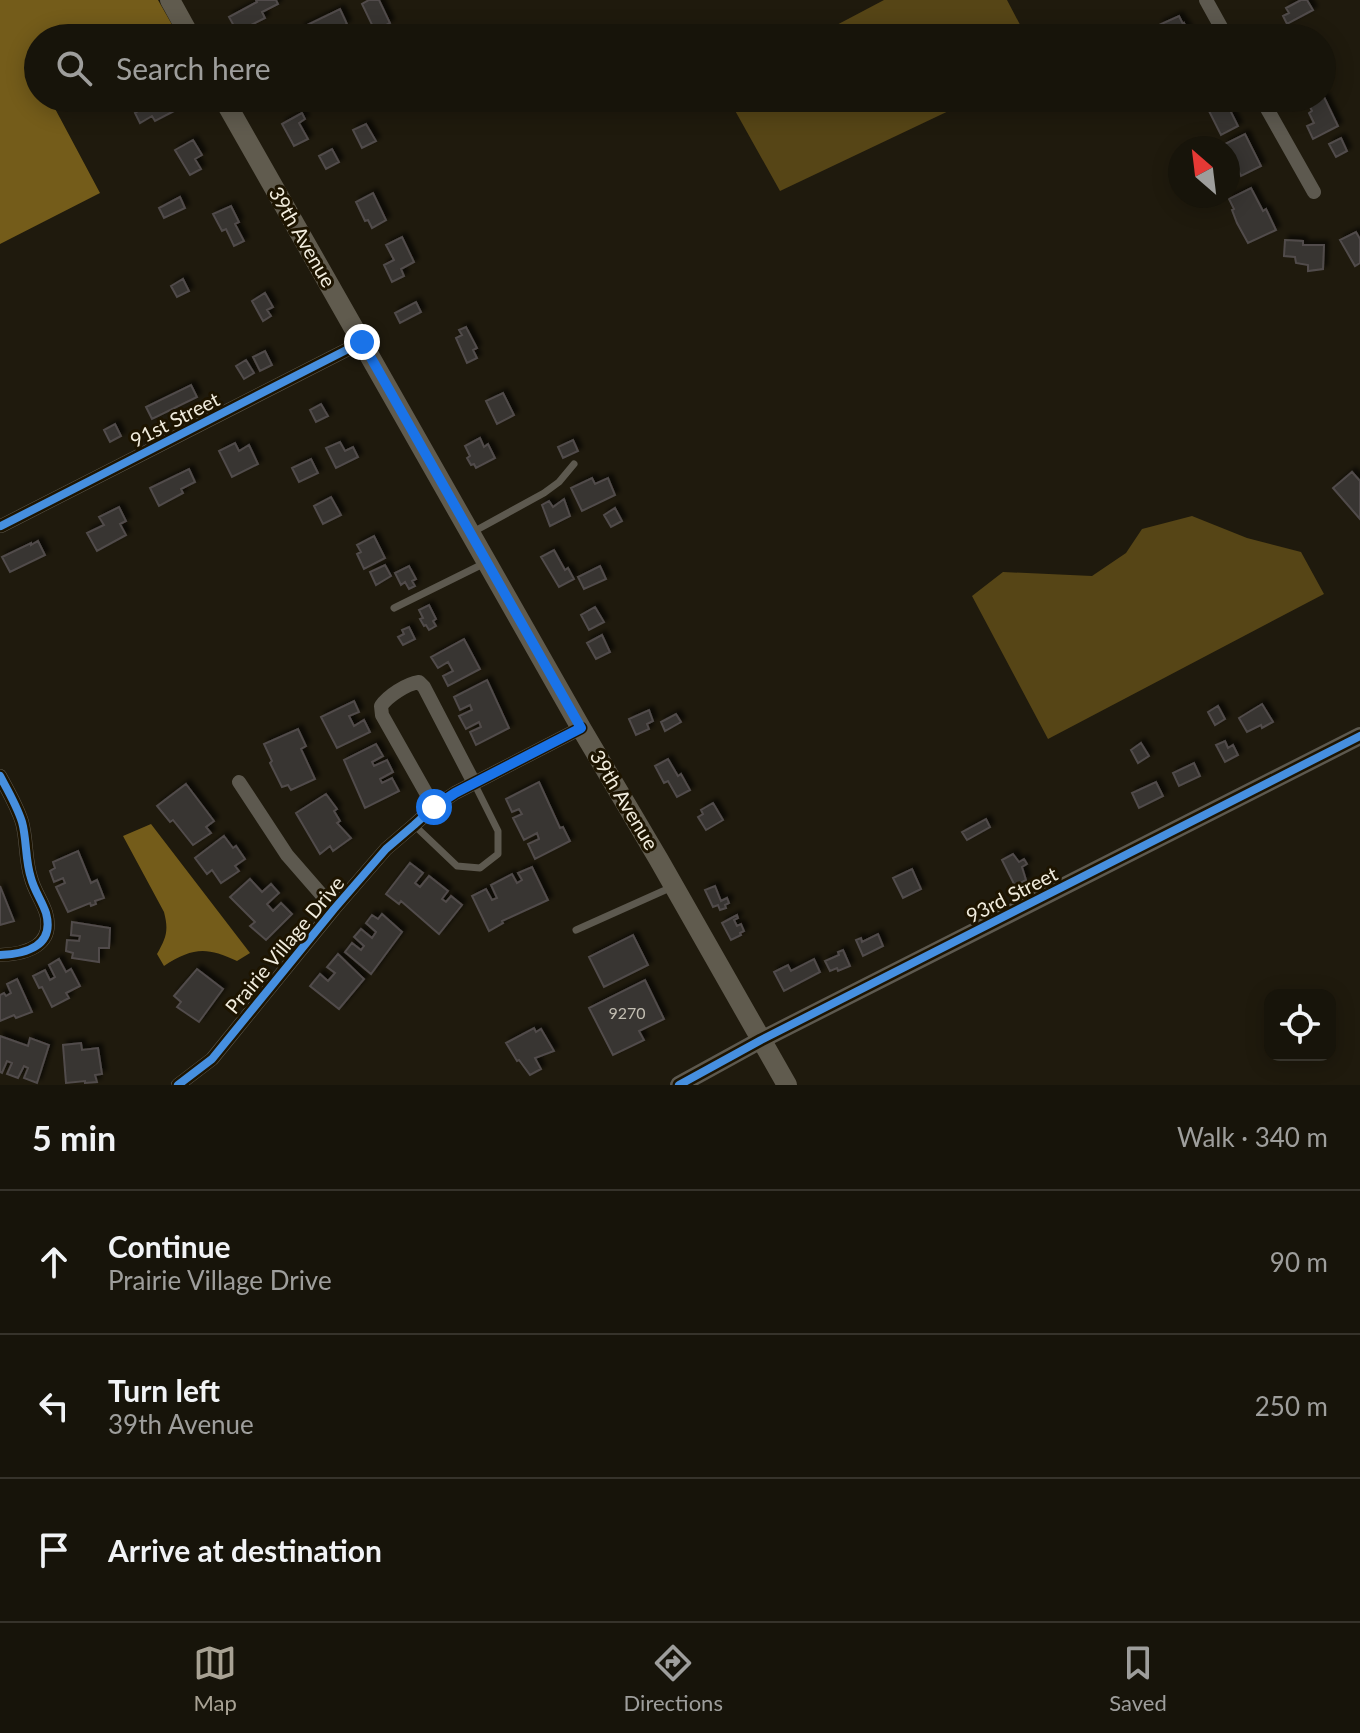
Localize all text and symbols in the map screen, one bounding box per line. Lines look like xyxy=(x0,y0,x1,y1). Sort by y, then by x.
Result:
search box xyxy=(24,24,1336,112)
icon: search xyxy=(52,46,96,90)
text: Search here xyxy=(116,50,271,86)
north arrow xyxy=(1168,136,1240,208)
street label: 39th Avenue xyxy=(264,182,341,291)
route end xyxy=(344,324,380,360)
street label: 91st Street xyxy=(126,386,223,452)
street label: 39th Avenue xyxy=(586,745,664,854)
route start xyxy=(416,789,452,825)
street label: 93rd Street xyxy=(962,861,1061,927)
street label: Prairie Village Drive xyxy=(220,871,349,1018)
map controls xyxy=(1264,989,1336,1061)
button: locate xyxy=(1264,989,1336,1061)
house number: 9270 xyxy=(608,1003,646,1022)
text: 5 min xyxy=(32,1117,116,1158)
text: Walk · 340 m xyxy=(1177,1121,1328,1153)
text: Continue xyxy=(108,1228,231,1264)
icon: ahead xyxy=(32,1240,76,1284)
text: 90 m xyxy=(1270,1246,1328,1278)
text: Prairie Village Drive xyxy=(108,1264,332,1296)
text: Turn left xyxy=(108,1372,220,1408)
icon: left xyxy=(32,1384,76,1428)
text: 250 m xyxy=(1255,1390,1328,1422)
text: 39th Avenue xyxy=(108,1408,254,1440)
icon: arrive xyxy=(32,1528,76,1572)
text: Arrive at destination xyxy=(108,1532,382,1568)
tab: Map xyxy=(193,1641,237,1716)
tab: Directions xyxy=(624,1641,723,1716)
tab: Saved xyxy=(1109,1641,1167,1716)

